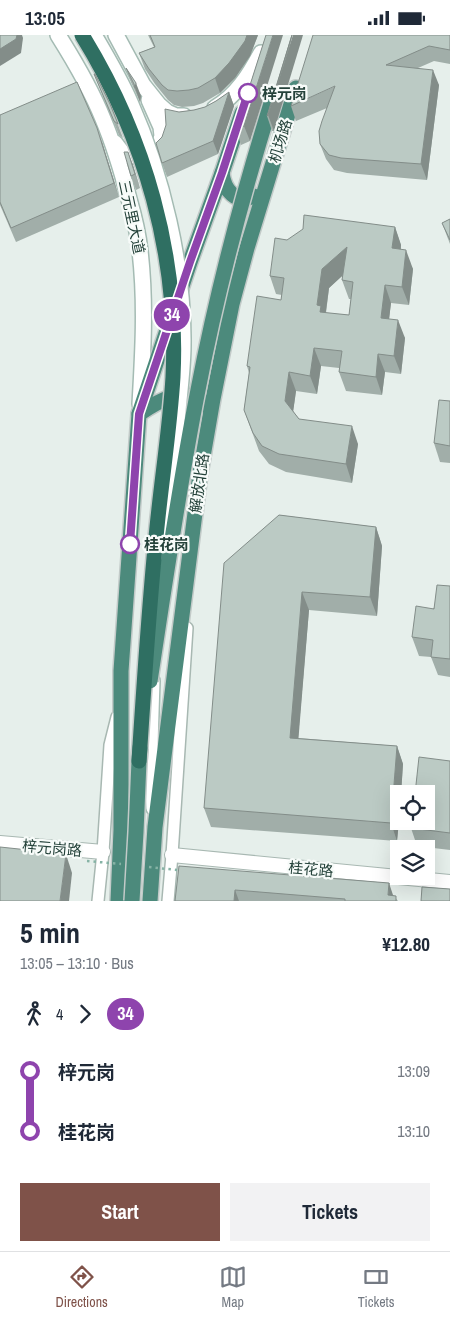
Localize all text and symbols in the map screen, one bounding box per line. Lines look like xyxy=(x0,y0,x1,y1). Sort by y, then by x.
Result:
text: 13:05 xyxy=(25,5,65,31)
marker: 梓元岗 xyxy=(238,83,258,103)
place label: 梓元岗 xyxy=(262,83,307,104)
street label: 机场路 xyxy=(263,116,297,166)
street label: 三元里大道 xyxy=(114,178,150,256)
line badge: 34 xyxy=(150,299,194,331)
text: 34 xyxy=(164,302,180,327)
street label: 解放北路 xyxy=(184,452,214,514)
marker: 桂花岗 xyxy=(120,534,140,554)
place label: 桂花岗 xyxy=(144,534,189,555)
map controls xyxy=(390,785,435,885)
button: locate xyxy=(390,785,435,830)
street label: 梓元岗路 xyxy=(21,835,83,861)
button: layers xyxy=(390,840,435,885)
street label: 桂花路 xyxy=(288,857,334,881)
text: 5 min xyxy=(20,914,80,952)
text: ¥12.80 xyxy=(382,931,430,957)
text: 13:05 – 13:10 · Bus xyxy=(20,952,134,974)
icon: walk xyxy=(20,1000,48,1028)
icon: forward xyxy=(71,1000,99,1028)
text: 34 xyxy=(117,1001,134,1026)
text: 4 xyxy=(56,1003,63,1025)
text: 梓元岗 xyxy=(58,1059,115,1085)
text: 13:09 xyxy=(397,1060,430,1082)
text: 桂花岗 xyxy=(58,1119,115,1145)
text: 13:10 xyxy=(397,1120,430,1142)
button: Start xyxy=(20,1183,220,1241)
button: Tickets xyxy=(230,1183,430,1241)
tab: Directions xyxy=(55,1263,108,1311)
tab: Map xyxy=(219,1263,247,1311)
tab: Tickets xyxy=(358,1263,395,1311)

